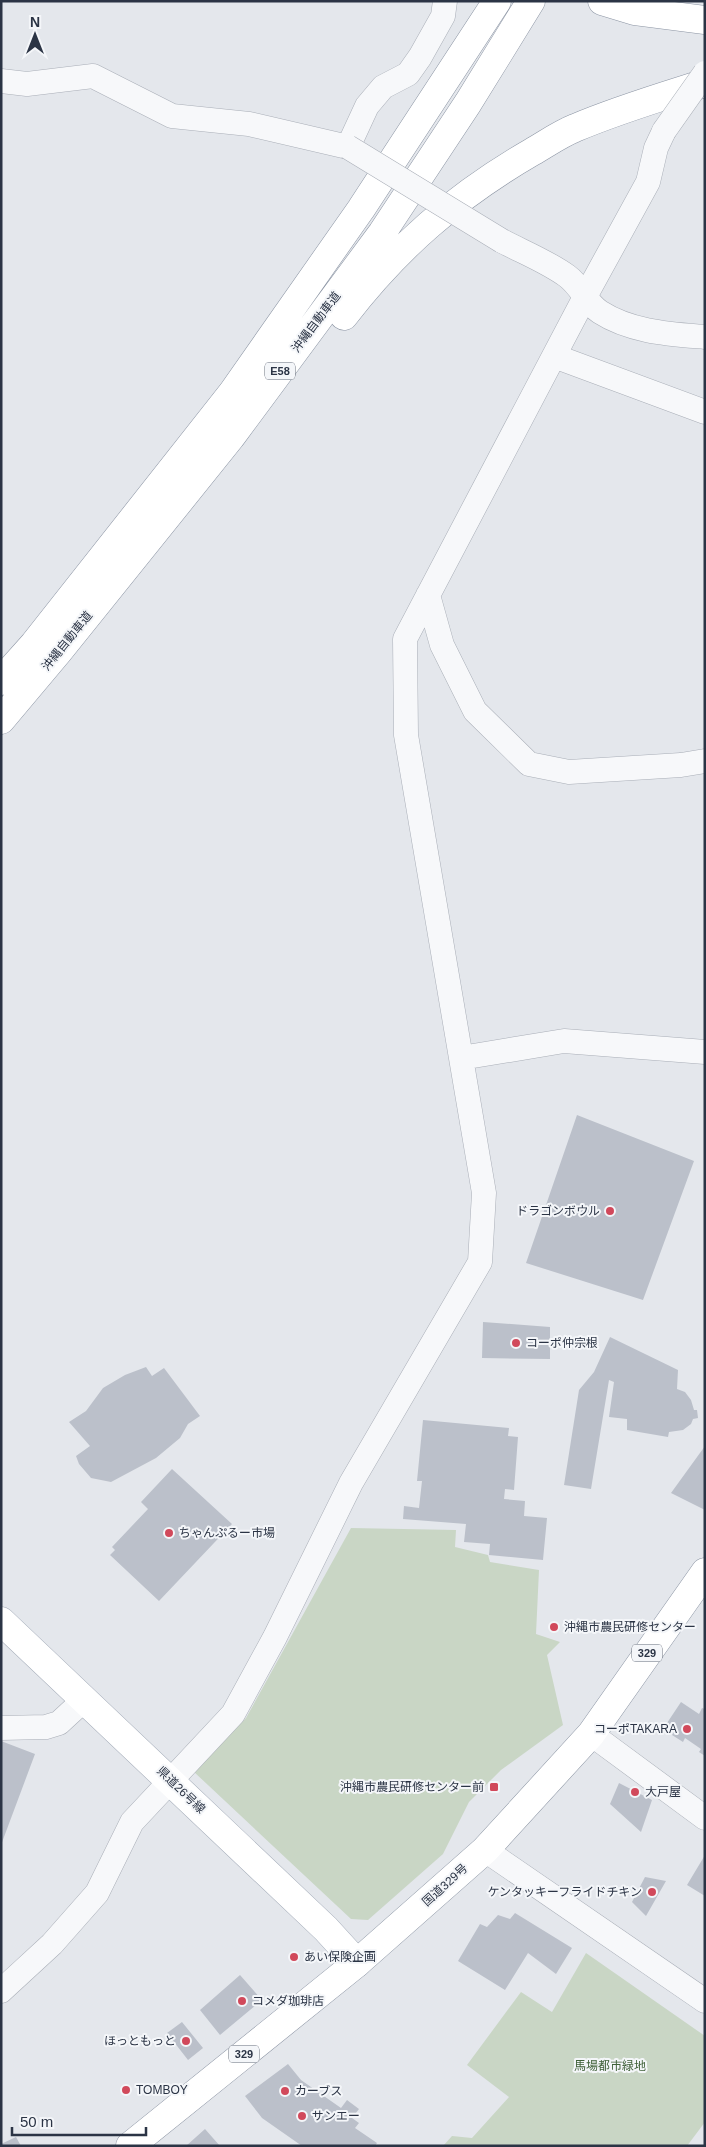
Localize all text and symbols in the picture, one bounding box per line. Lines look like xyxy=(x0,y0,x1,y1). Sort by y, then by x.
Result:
north arrow xyxy=(10,10,60,60)
text: N xyxy=(30,14,40,30)
street label: 沖縄自動車道 xyxy=(289,289,343,355)
road number: E58 xyxy=(265,362,295,380)
street label: 沖縄自動車道 xyxy=(39,609,95,673)
place label: ドラゴンボウル xyxy=(516,1204,600,1218)
marker: ドラゴンボウル xyxy=(604,1205,616,1217)
place label: コーポ仲宗根 xyxy=(526,1336,598,1350)
marker: コーポ仲宗根 xyxy=(510,1337,522,1349)
place label: ちゃんぷるー市場 xyxy=(179,1526,275,1540)
marker: ちゃんぷるー市場 xyxy=(163,1527,175,1539)
place label: 沖縄市農民研修センター xyxy=(564,1620,696,1634)
marker: 沖縄市農民研修センター xyxy=(548,1621,560,1633)
road number: 329 xyxy=(632,1645,662,1662)
place label: コーポTAKARA xyxy=(594,1722,677,1736)
marker: コーポTAKARA xyxy=(681,1723,693,1735)
street label: 県道26号線 xyxy=(154,1764,208,1816)
place label: 沖縄市農民研修センター前 xyxy=(340,1780,484,1794)
marker: 沖縄市農民研修センター前 xyxy=(488,1781,500,1793)
place label: 大戸屋 xyxy=(645,1785,681,1799)
marker: 大戸屋 xyxy=(629,1786,641,1798)
street label: 国道329号 xyxy=(419,1861,471,1909)
place label: ケンタッキーフライドチキン xyxy=(487,1885,642,1899)
marker: ケンタッキーフライドチキン xyxy=(646,1886,658,1898)
place label: あい保険企画 xyxy=(304,1950,376,1964)
marker: あい保険企画 xyxy=(288,1951,300,1963)
place label: コメダ珈琲店 xyxy=(252,1994,324,2008)
marker: コメダ珈琲店 xyxy=(236,1995,248,2007)
place label: ほっともっと xyxy=(104,2034,176,2048)
marker: ほっともっと xyxy=(180,2035,192,2047)
road number: 329 xyxy=(229,2046,259,2062)
park label: 馬場都市緑地 xyxy=(574,2059,646,2073)
place label: TOMBOY xyxy=(136,2083,188,2097)
marker: TOMBOY xyxy=(120,2084,132,2096)
place label: カーブス xyxy=(295,2084,342,2098)
marker: カーブス xyxy=(279,2085,291,2097)
scale bar xyxy=(12,2104,146,2136)
place label: サンエー xyxy=(312,2109,360,2123)
marker: サンエー xyxy=(296,2110,308,2122)
text: 50 m xyxy=(20,2113,53,2130)

